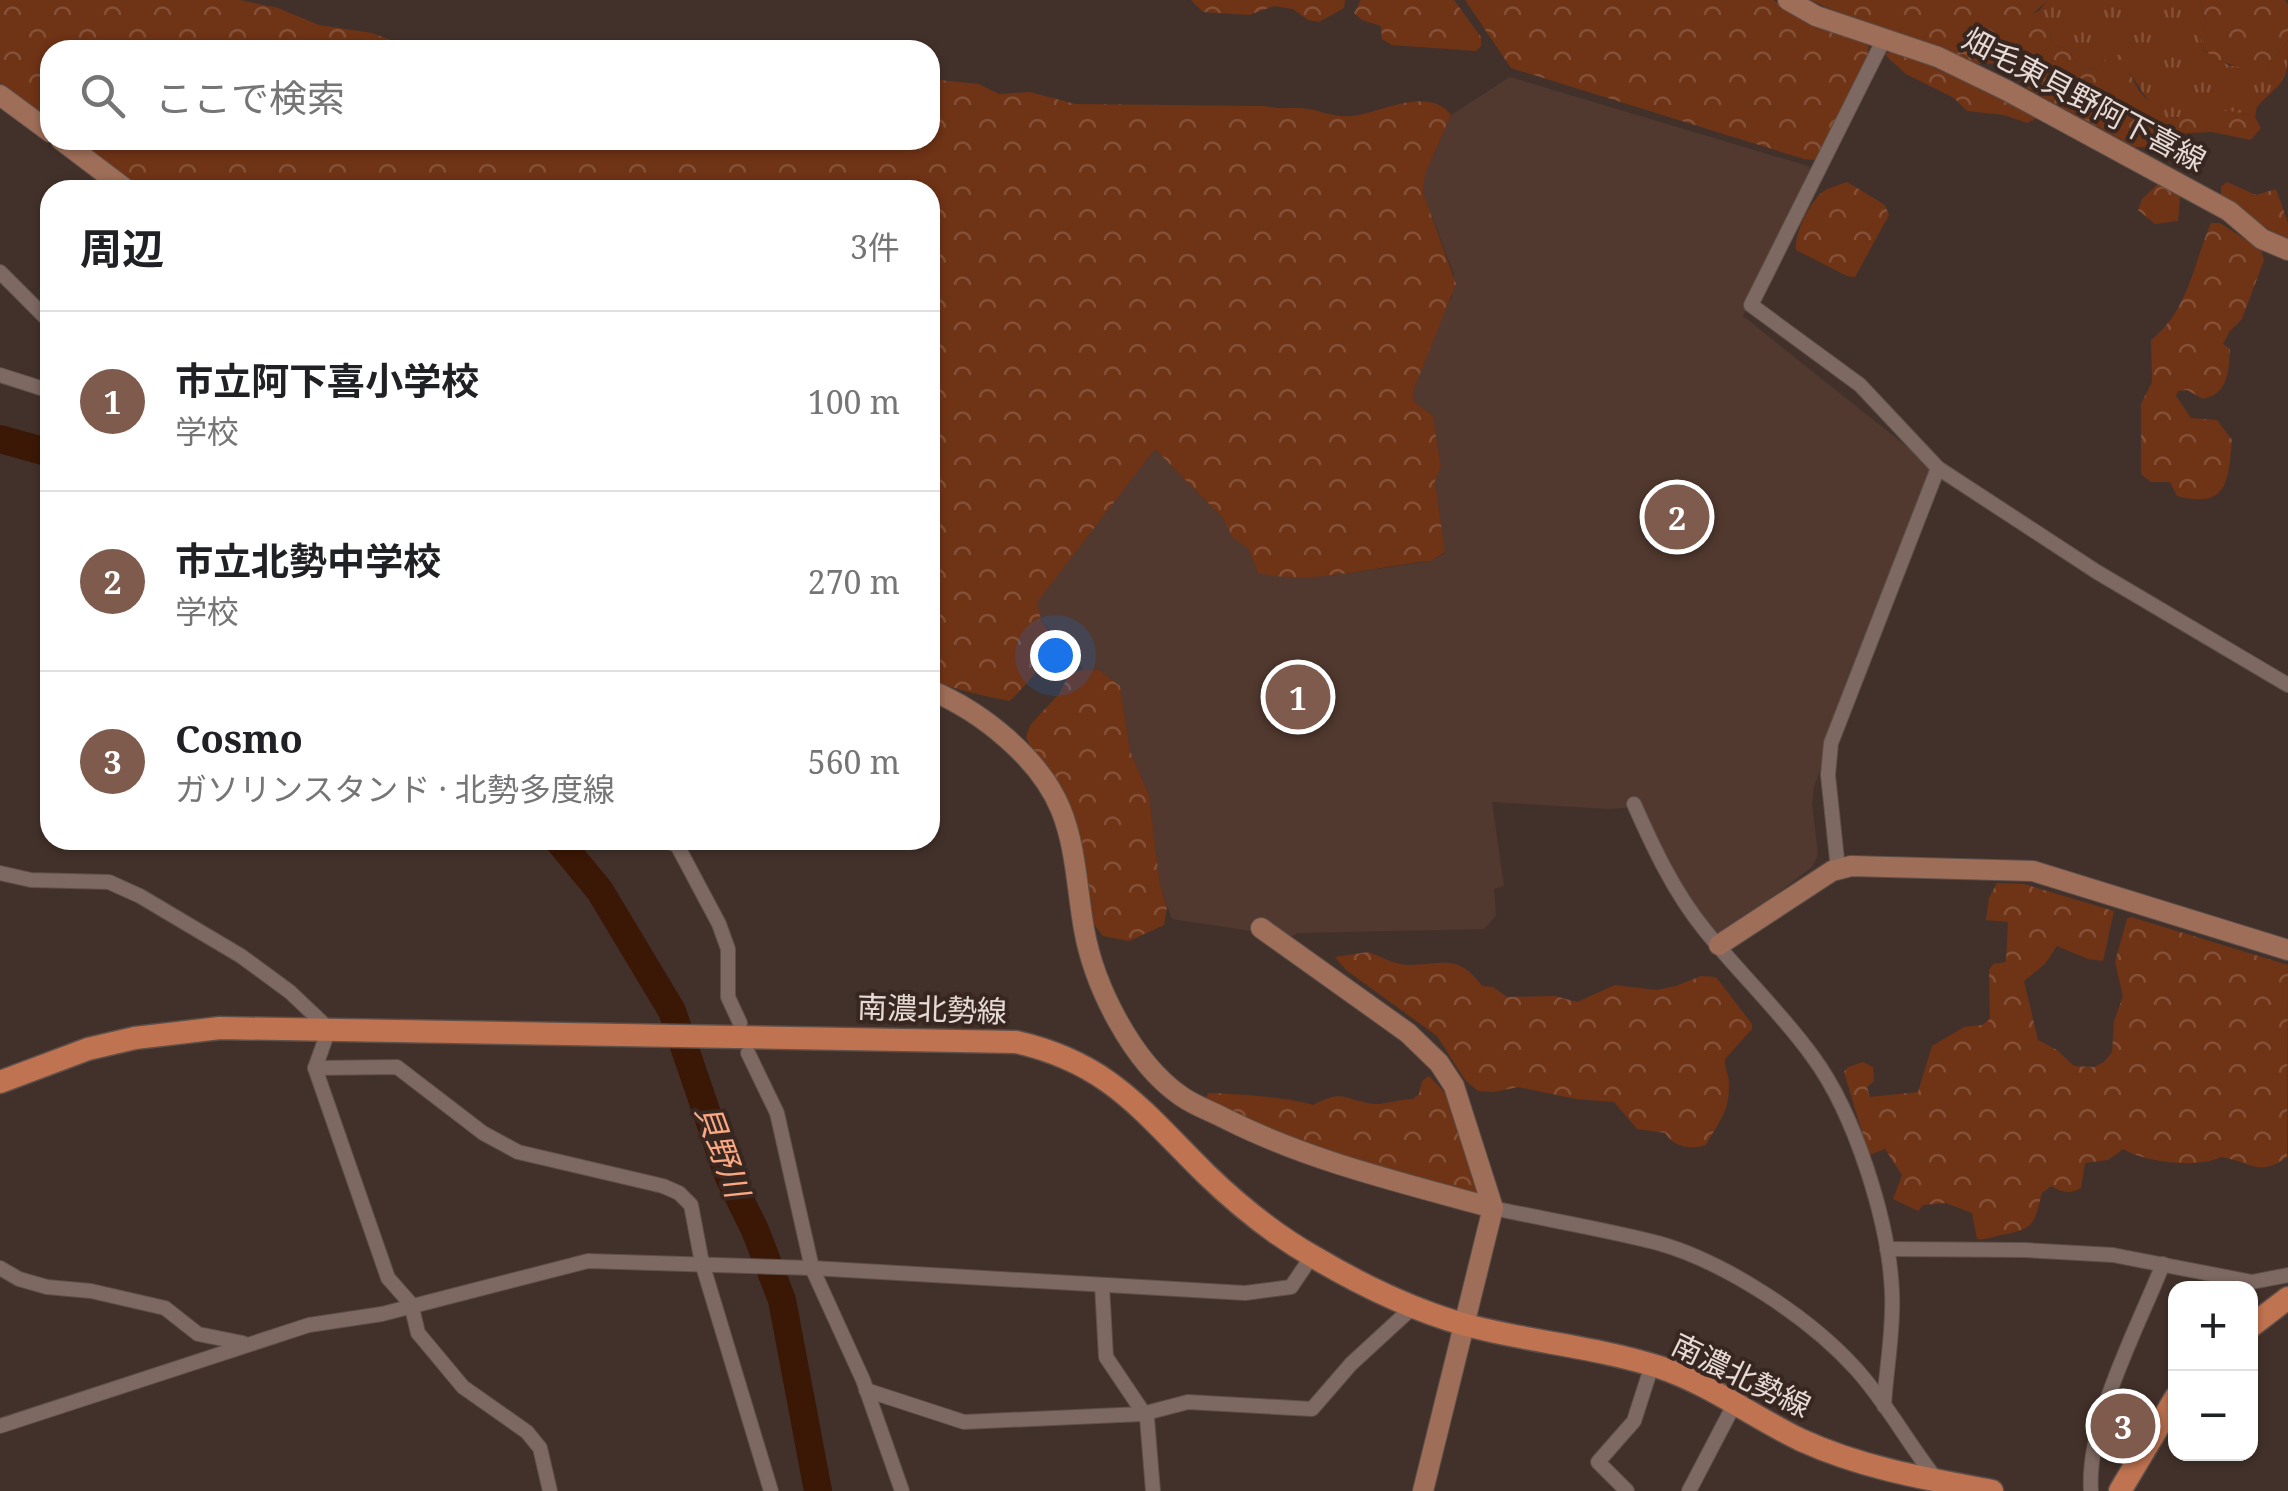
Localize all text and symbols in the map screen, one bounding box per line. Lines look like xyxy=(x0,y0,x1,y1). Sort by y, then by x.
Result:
street label: 畑毛東貝野阿下喜線 xyxy=(1956,17,2214,180)
search box xyxy=(40,40,940,150)
icon: search xyxy=(75,68,130,123)
text: ここで検索 xyxy=(155,71,345,123)
text: 周辺 xyxy=(80,219,164,276)
text: 3件 xyxy=(850,225,900,268)
text: 市立阿下喜小学校 xyxy=(175,354,479,406)
text: 1 xyxy=(103,380,122,423)
text: 100 m xyxy=(808,380,900,423)
text: 学校 xyxy=(175,409,239,452)
pin: 2 xyxy=(1644,480,1710,554)
text: 市立北勢中学校 xyxy=(175,534,441,586)
text: 2 xyxy=(103,560,122,603)
text: 270 m xyxy=(808,560,900,603)
text: 学校 xyxy=(175,589,239,632)
your location xyxy=(1030,630,1081,681)
pin: 1 xyxy=(1266,660,1330,734)
text: Cosmo xyxy=(175,712,303,764)
text: 3 xyxy=(103,740,122,783)
text: 560 m xyxy=(808,740,900,783)
text: ガソリンスタンド · 北勢多度線 xyxy=(175,767,615,810)
street label: 南濃北勢線 xyxy=(856,985,1008,1032)
water label: 貝野川 xyxy=(687,1098,761,1206)
map controls xyxy=(2168,1281,2258,1461)
button: + xyxy=(2168,1281,2258,1371)
street label: 南濃北勢線 xyxy=(1665,1323,1818,1426)
button: − xyxy=(2168,1371,2258,1461)
pin: 3 xyxy=(2090,1388,2156,1464)

